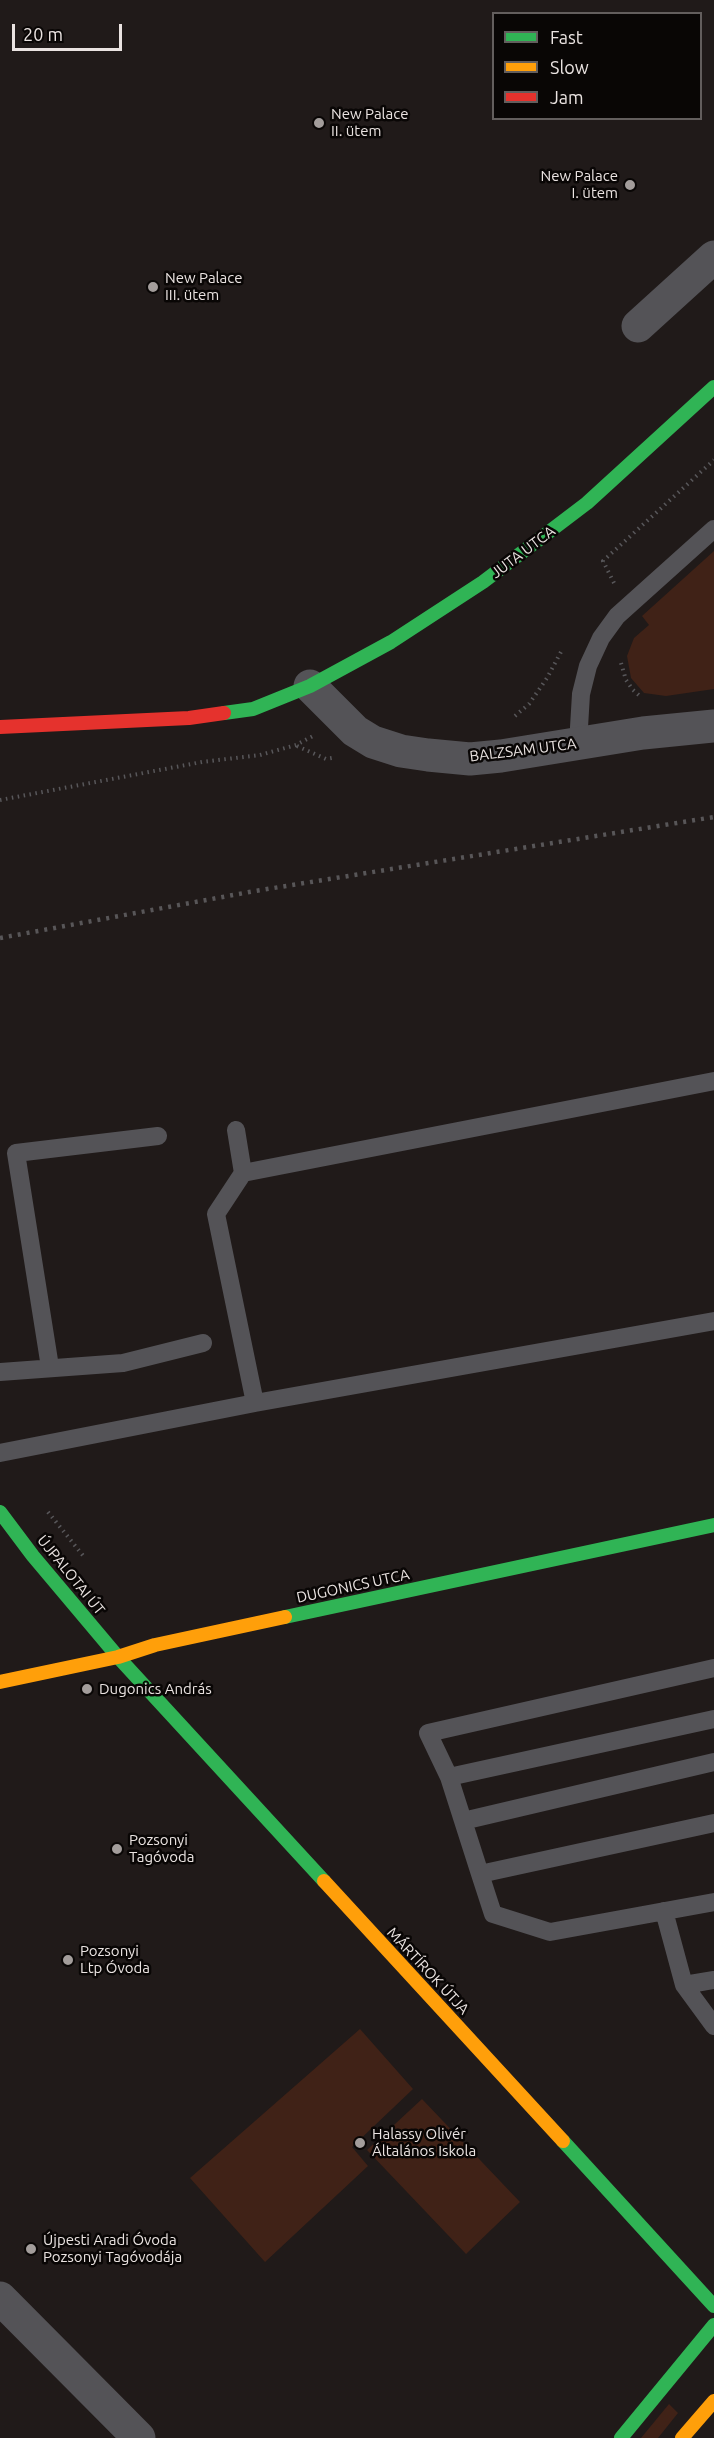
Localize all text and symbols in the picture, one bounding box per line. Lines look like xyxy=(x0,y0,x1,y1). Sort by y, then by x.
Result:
scale bar xyxy=(15,12,124,50)
legend xyxy=(492,12,702,120)
text: 20 m xyxy=(23,24,63,44)
text: Fast xyxy=(550,27,583,47)
text: Slow xyxy=(550,57,589,77)
text: Jam xyxy=(550,87,584,107)
place label: New Palace II. ütem xyxy=(331,105,408,140)
marker: New Palace II. ütem xyxy=(312,116,326,130)
place label: New Palace I. ütem xyxy=(541,167,618,202)
marker: New Palace I. ütem xyxy=(623,178,637,192)
place label: New Palace III. ütem xyxy=(165,269,242,304)
marker: New Palace III. ütem xyxy=(146,280,160,294)
street label: JUTA UTCA xyxy=(487,522,559,582)
street label: BALZSAM UTCA xyxy=(469,735,577,765)
street label: ÚJPALOTAI ÚT xyxy=(33,1532,109,1618)
street label: DUGONICS UTCA xyxy=(295,1565,411,1607)
place label: Dugonics András xyxy=(99,1680,212,1698)
marker: Dugonics András xyxy=(80,1682,94,1696)
place label: Pozsonyi Tagóvoda xyxy=(129,1831,194,1866)
marker: Pozsonyi Tagóvoda xyxy=(110,1842,124,1856)
street label: MÁRTÍROK ÚTJA xyxy=(383,1924,473,2018)
place label: Pozsonyi Ltp Óvoda xyxy=(80,1942,150,1977)
marker: Pozsonyi Ltp Óvoda xyxy=(61,1953,75,1967)
place label: Halassy Olivér Általános Iskola xyxy=(372,2125,476,2160)
marker: Halassy Olivér Általános Iskola xyxy=(353,2136,367,2150)
place label: Újpesti Aradi Óvoda Pozsonyi Tagóvodája xyxy=(43,2231,182,2266)
marker: Újpesti Aradi Óvoda Pozsonyi Tagóvodája xyxy=(24,2242,38,2256)

